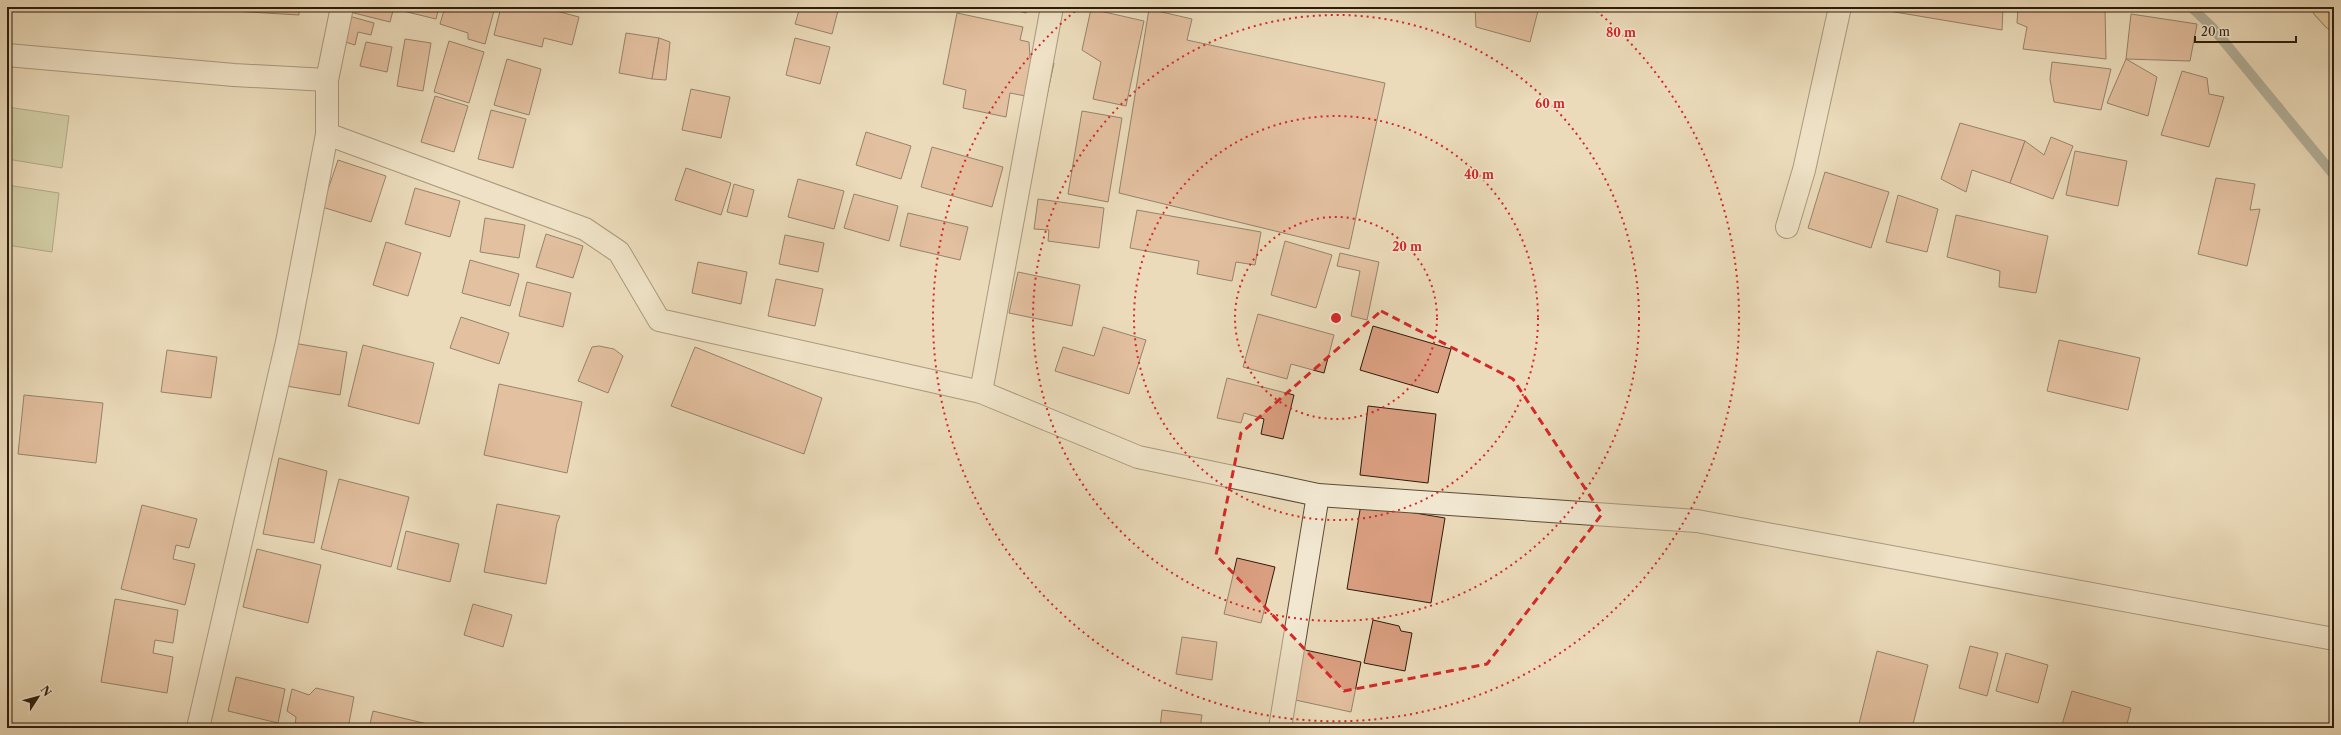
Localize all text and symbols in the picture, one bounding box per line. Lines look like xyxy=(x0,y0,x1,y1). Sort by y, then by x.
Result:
scale bar xyxy=(2195,18,2296,44)
text: 20 m xyxy=(2201,24,2230,39)
text: 80 m xyxy=(1606,25,1636,40)
text: 60 m xyxy=(1535,96,1565,111)
text: 40 m xyxy=(1464,167,1494,182)
text: 20 m xyxy=(1392,239,1422,254)
centre of rings xyxy=(1329,311,1343,325)
north arrow xyxy=(18,677,58,717)
text: N xyxy=(38,683,55,699)

